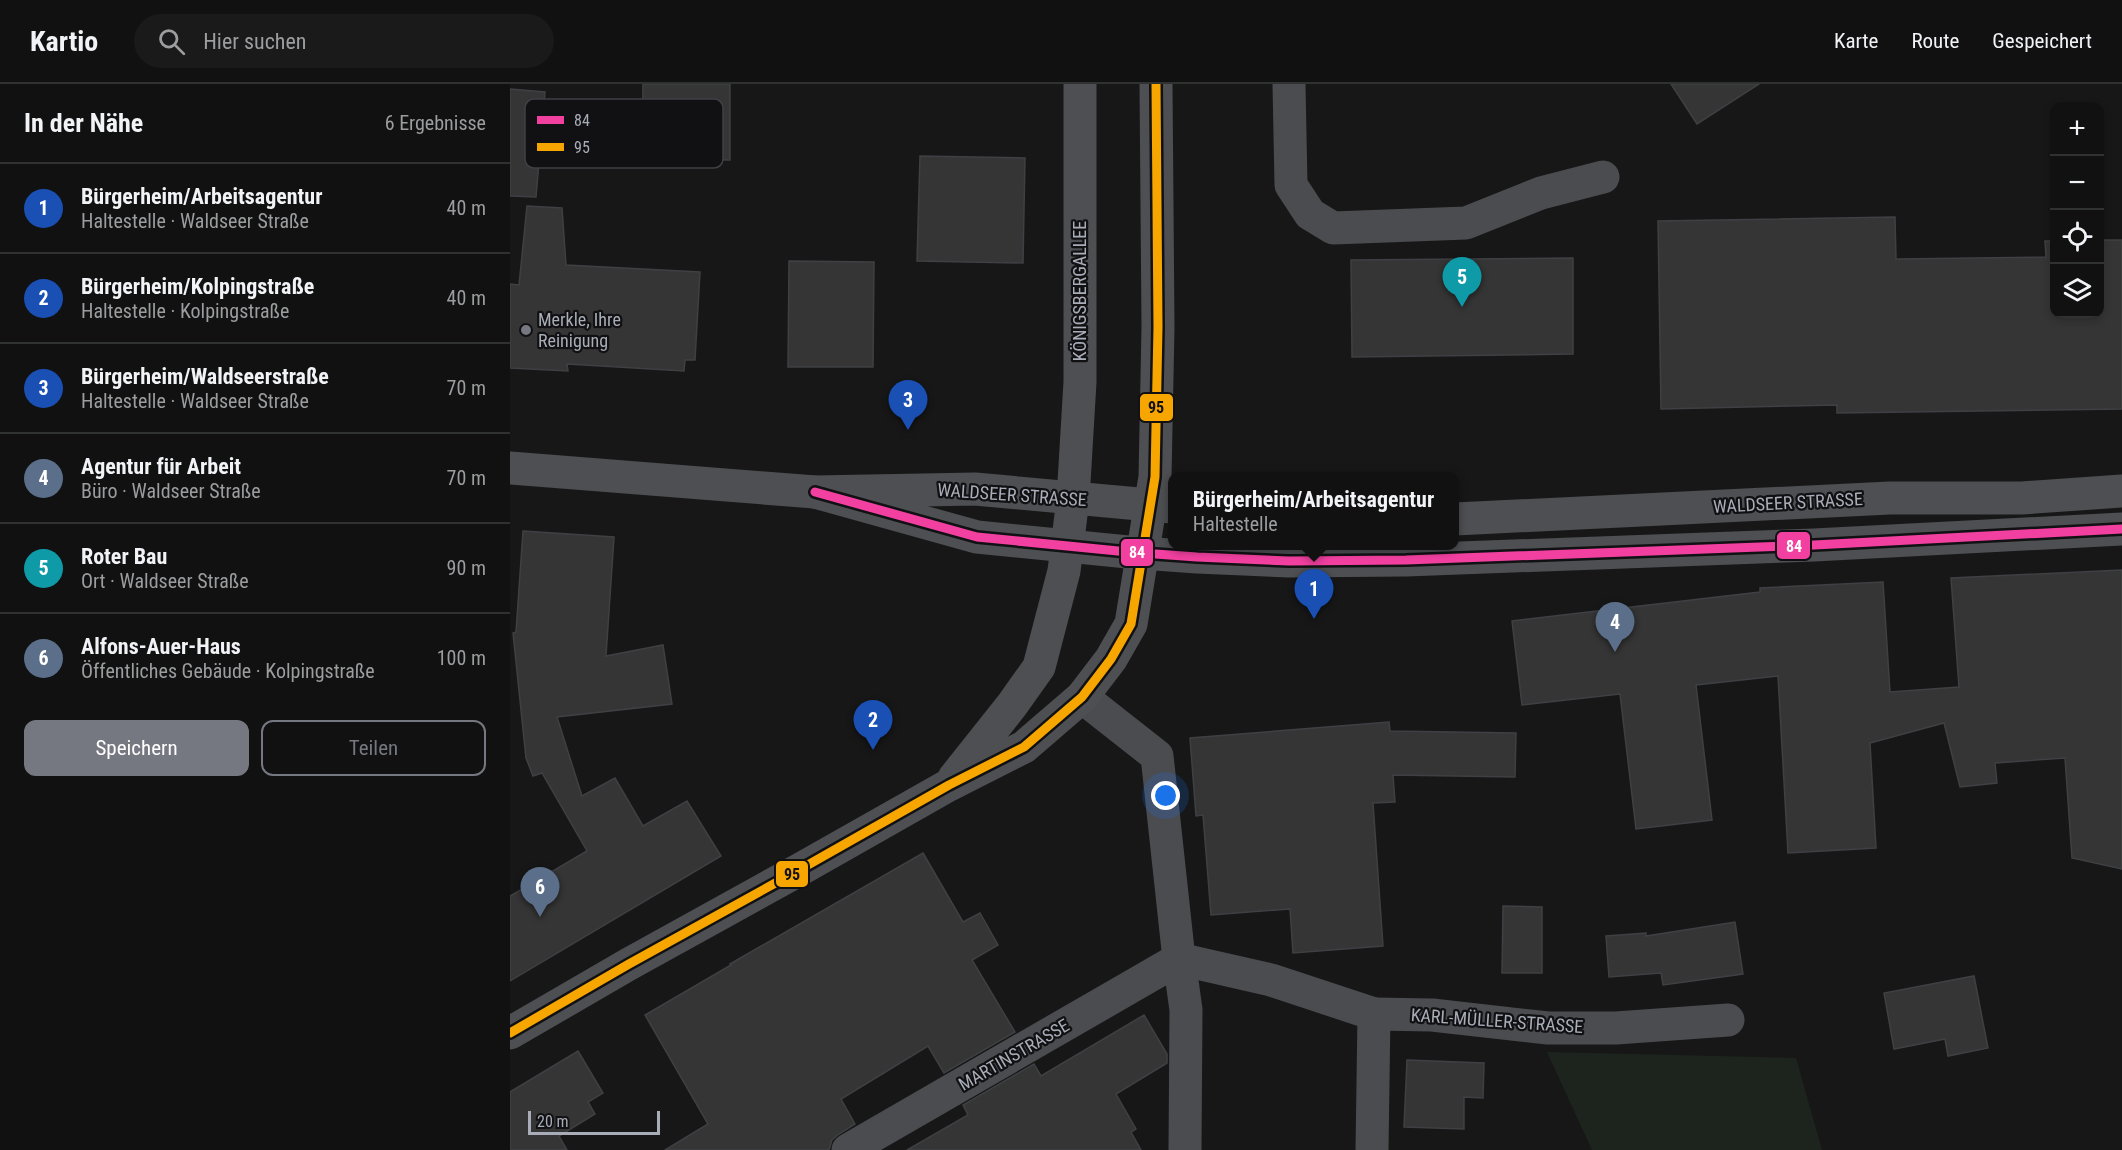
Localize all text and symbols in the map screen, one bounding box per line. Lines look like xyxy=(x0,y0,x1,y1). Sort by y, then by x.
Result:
search box xyxy=(134,14,554,68)
text: Kartio xyxy=(30,25,98,58)
icon: search xyxy=(155,25,188,58)
text: Hier suchen xyxy=(203,29,306,54)
text: Karte xyxy=(1834,29,1878,53)
text: Route xyxy=(1911,29,1959,53)
text: Gespeichert xyxy=(1992,29,2092,53)
legend xyxy=(525,99,723,168)
map controls xyxy=(2050,102,2104,318)
button: + xyxy=(2050,102,2104,156)
text: In der Nähe xyxy=(24,108,143,138)
text: 6 Ergebnisse xyxy=(385,111,486,135)
text: 84 xyxy=(574,111,590,130)
text: 95 xyxy=(574,138,590,157)
button: − xyxy=(2050,156,2104,210)
text: Bürgerheim/Arbeitsagentur xyxy=(81,184,322,209)
text: 1 xyxy=(38,196,49,220)
text: 40 m xyxy=(447,196,486,220)
text: Haltestelle · Waldseer Straße xyxy=(81,209,309,233)
button: locate xyxy=(2050,210,2104,264)
street label: KÖNIGSBERGALLEE xyxy=(1069,221,1090,361)
pin: 5 xyxy=(1442,258,1482,307)
button: layers xyxy=(2050,264,2104,318)
text: Bürgerheim/Kolpingstraße xyxy=(81,274,314,299)
text: 2 xyxy=(38,286,49,310)
text: 40 m xyxy=(447,286,486,310)
text: Haltestelle · Kolpingstraße xyxy=(81,299,289,323)
place label: Merkle, Ihre Reinigung xyxy=(538,309,621,351)
marker: Merkle, Ihre Reinigung xyxy=(519,323,533,337)
text: Bürgerheim/Waldseerstraße xyxy=(81,364,329,389)
text: 3 xyxy=(38,376,49,400)
text: 70 m xyxy=(447,376,486,400)
pin: 3 xyxy=(888,380,928,430)
text: Haltestelle · Waldseer Straße xyxy=(81,389,309,413)
line badge: 95 xyxy=(1139,393,1174,422)
text: 95 xyxy=(1148,398,1164,417)
text: Agentur für Arbeit xyxy=(81,454,241,479)
text: 4 xyxy=(38,466,49,490)
text: 70 m xyxy=(447,466,486,490)
popup xyxy=(1168,472,1459,550)
text: Büro · Waldseer Straße xyxy=(81,479,261,503)
street label: WALDSEER STRASSE xyxy=(937,479,1087,510)
text: Bürgerheim/Arbeitsagentur xyxy=(1193,487,1434,512)
street label: WALDSEER STRASSE xyxy=(1713,488,1863,517)
text: Haltestelle xyxy=(1193,512,1278,536)
line badge: 84 xyxy=(1776,531,1811,560)
text: 84 xyxy=(1786,537,1802,556)
line badge: 84 xyxy=(1120,538,1154,567)
text: 84 xyxy=(1129,543,1145,562)
text: Roter Bau xyxy=(81,544,167,569)
text: 5 xyxy=(38,556,49,580)
text: 90 m xyxy=(447,556,486,580)
text: Ort · Waldseer Straße xyxy=(81,569,249,593)
pin: 1 xyxy=(1294,570,1334,619)
pin: 4 xyxy=(1596,602,1634,652)
text: Alfons-Auer-Haus xyxy=(81,634,241,659)
text: 6 xyxy=(38,646,49,670)
text: 100 m xyxy=(437,646,486,670)
text: Öffentliches Gebäude · Kolpingstraße xyxy=(81,659,375,683)
pin: 2 xyxy=(854,700,892,750)
button: Speichern xyxy=(24,720,249,776)
button: Teilen xyxy=(261,720,486,776)
your location xyxy=(1151,781,1180,810)
line badge: 95 xyxy=(775,860,809,888)
text: 95 xyxy=(784,865,800,884)
pin: 6 xyxy=(520,868,560,917)
street label: KARL-MÜLLER-STRASSE xyxy=(1410,1004,1584,1037)
street label: MARTINSTRASSE xyxy=(955,1014,1073,1095)
scale bar xyxy=(528,1108,660,1136)
text: 20 m xyxy=(537,1112,569,1131)

